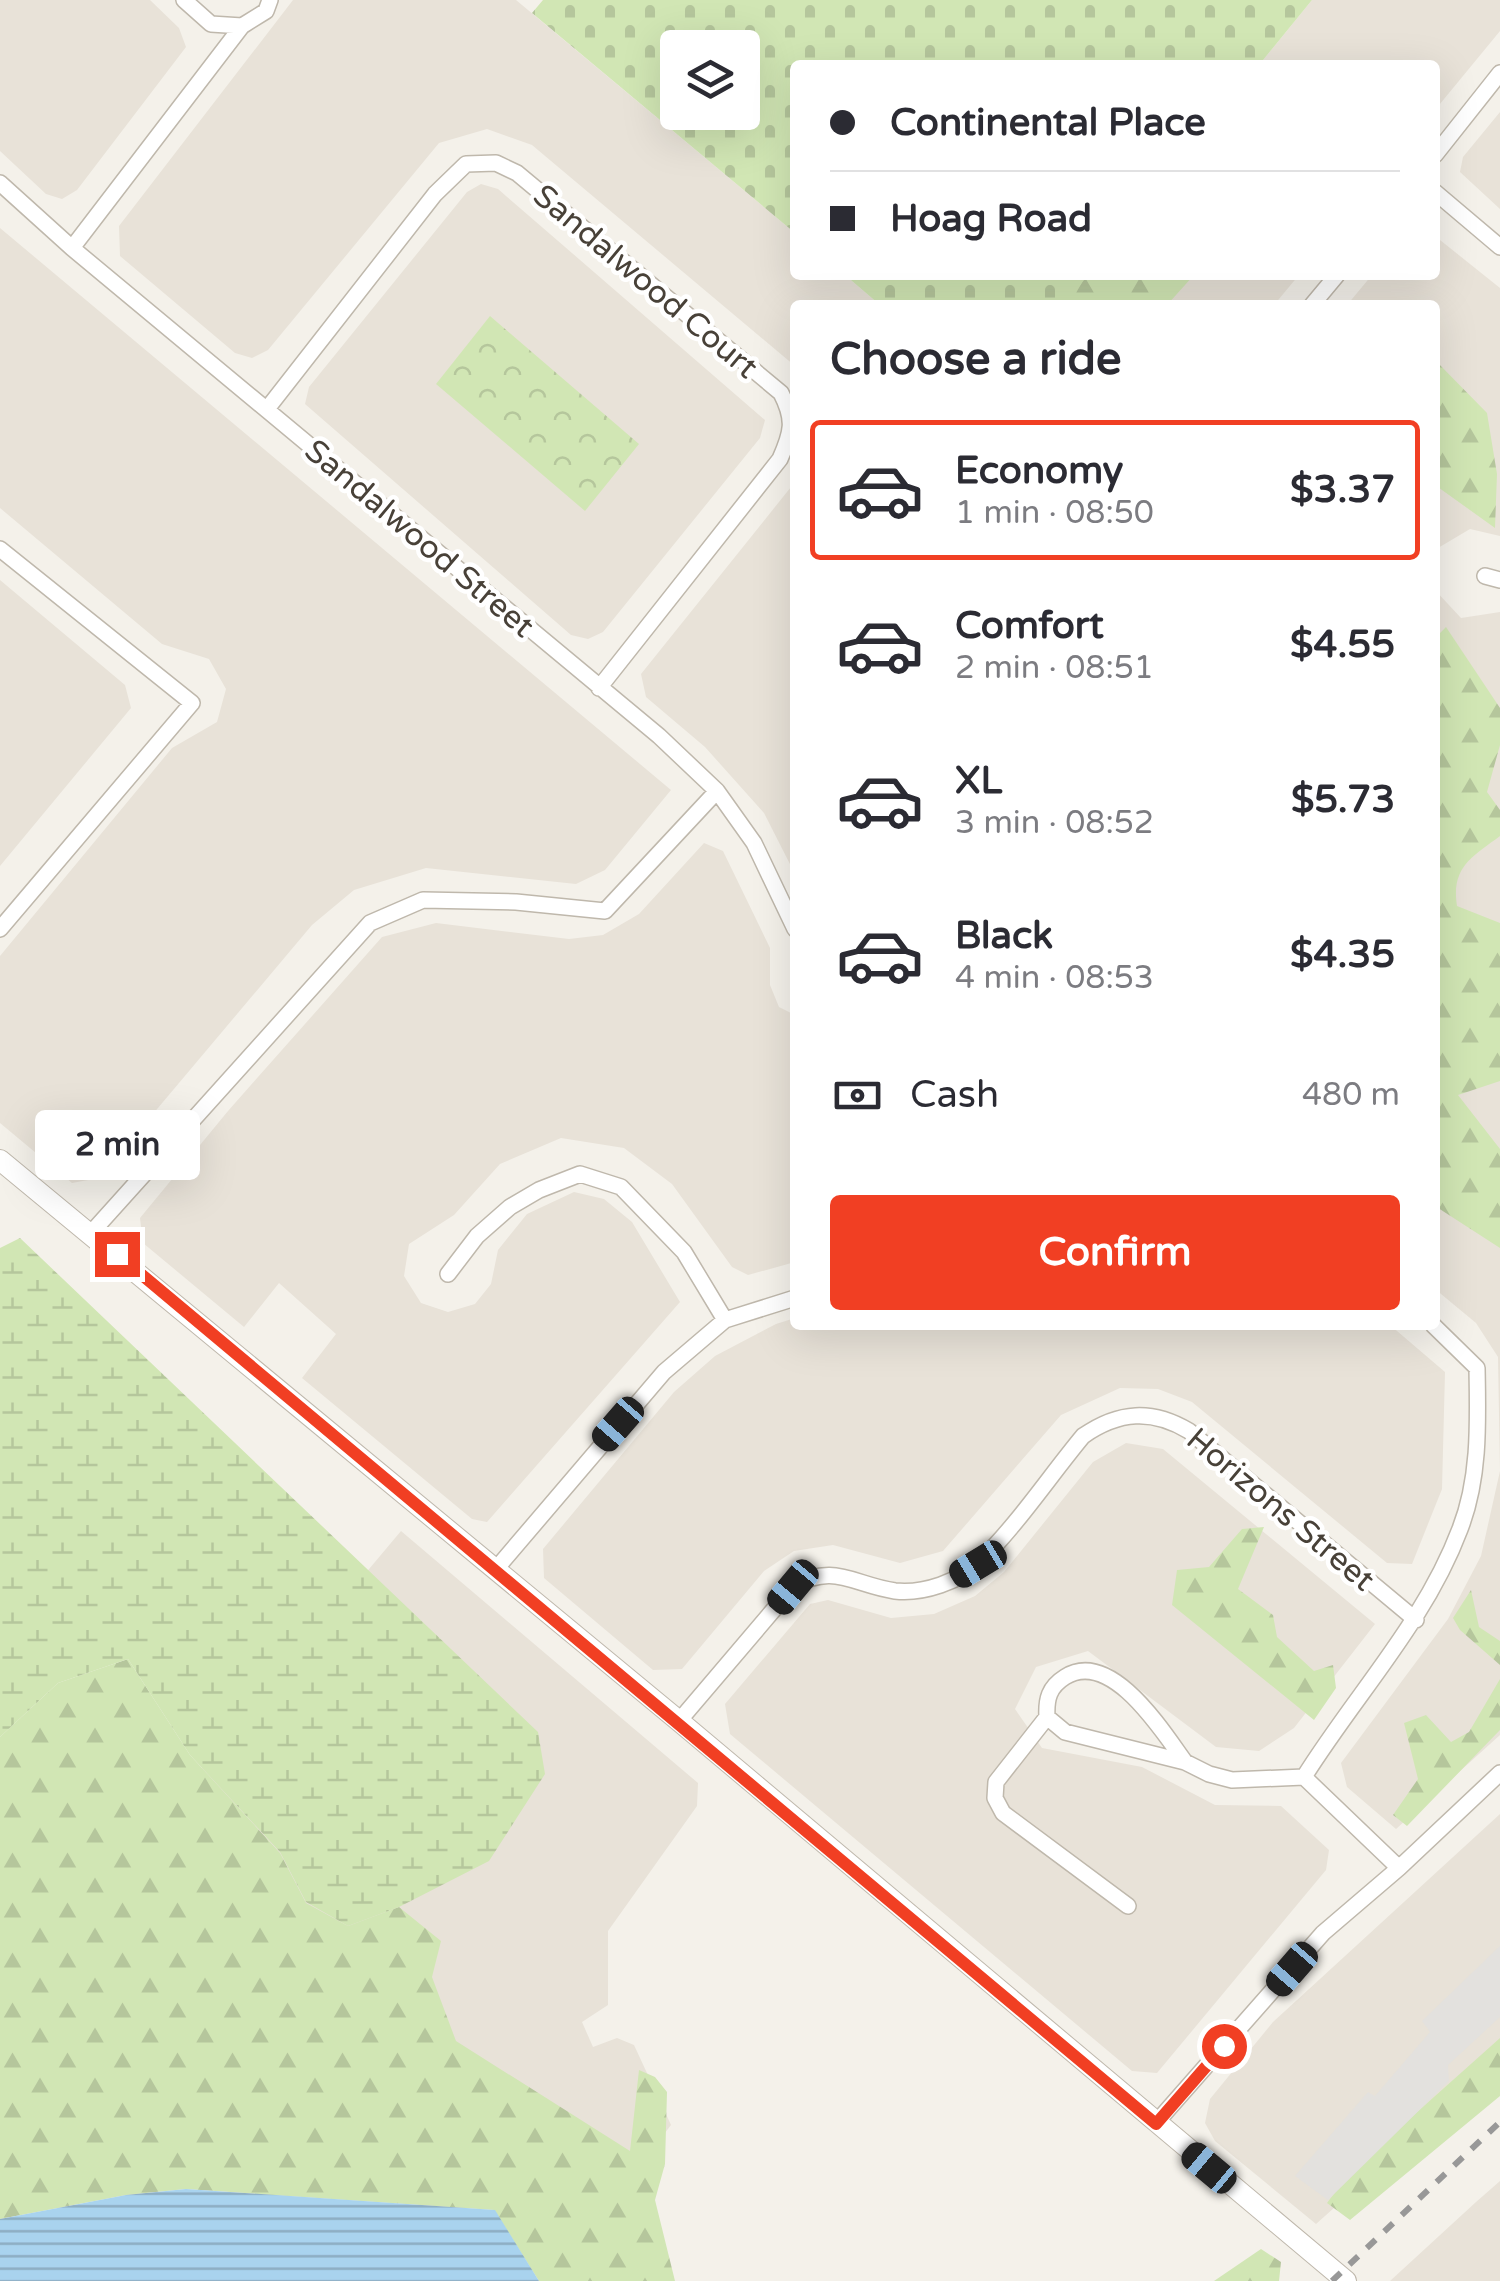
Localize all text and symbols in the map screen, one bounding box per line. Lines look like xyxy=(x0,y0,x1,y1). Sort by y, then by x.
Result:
map controls xyxy=(660,30,760,130)
button: layers xyxy=(660,30,760,130)
text: Continental Place xyxy=(890,100,1206,146)
street label: Sandalwood Court xyxy=(526,177,765,387)
text: Hoag Road xyxy=(890,196,1092,242)
text: Choose a ride xyxy=(830,333,1121,387)
street label: Sandalwood Street xyxy=(297,432,542,646)
icon: car xyxy=(835,445,925,535)
text: Economy xyxy=(955,448,1123,494)
text: $3.37 xyxy=(1290,467,1395,513)
text: 1 min · 08:50 xyxy=(955,494,1154,532)
icon: car xyxy=(835,600,925,690)
text: Comfort xyxy=(955,603,1104,649)
text: $4.55 xyxy=(1290,622,1395,668)
text: 2 min · 08:51 xyxy=(955,649,1154,687)
icon: car xyxy=(835,755,925,845)
text: XL xyxy=(955,758,1002,804)
text: $5.73 xyxy=(1291,777,1395,823)
text: 3 min · 08:52 xyxy=(955,804,1154,842)
icon: car xyxy=(835,910,925,1000)
text: Black xyxy=(955,913,1053,959)
text: $4.35 xyxy=(1290,932,1395,978)
text: 4 min · 08:53 xyxy=(955,959,1154,997)
icon: cash xyxy=(830,1068,885,1123)
text: Cash xyxy=(910,1072,999,1118)
text: 480 m xyxy=(1302,1076,1400,1114)
callout: 2 min xyxy=(34,1109,200,1179)
text: 2 min xyxy=(75,1126,160,1164)
button: Confirm xyxy=(830,1195,1400,1310)
route end xyxy=(95,1232,140,1277)
car xyxy=(587,1392,649,1456)
street label: Horizons Street xyxy=(1179,1420,1382,1599)
car xyxy=(945,1536,1011,1592)
car xyxy=(762,1554,824,1620)
car xyxy=(1261,1937,1323,2001)
route start xyxy=(1202,2024,1247,2069)
car xyxy=(1176,2137,1242,2199)

